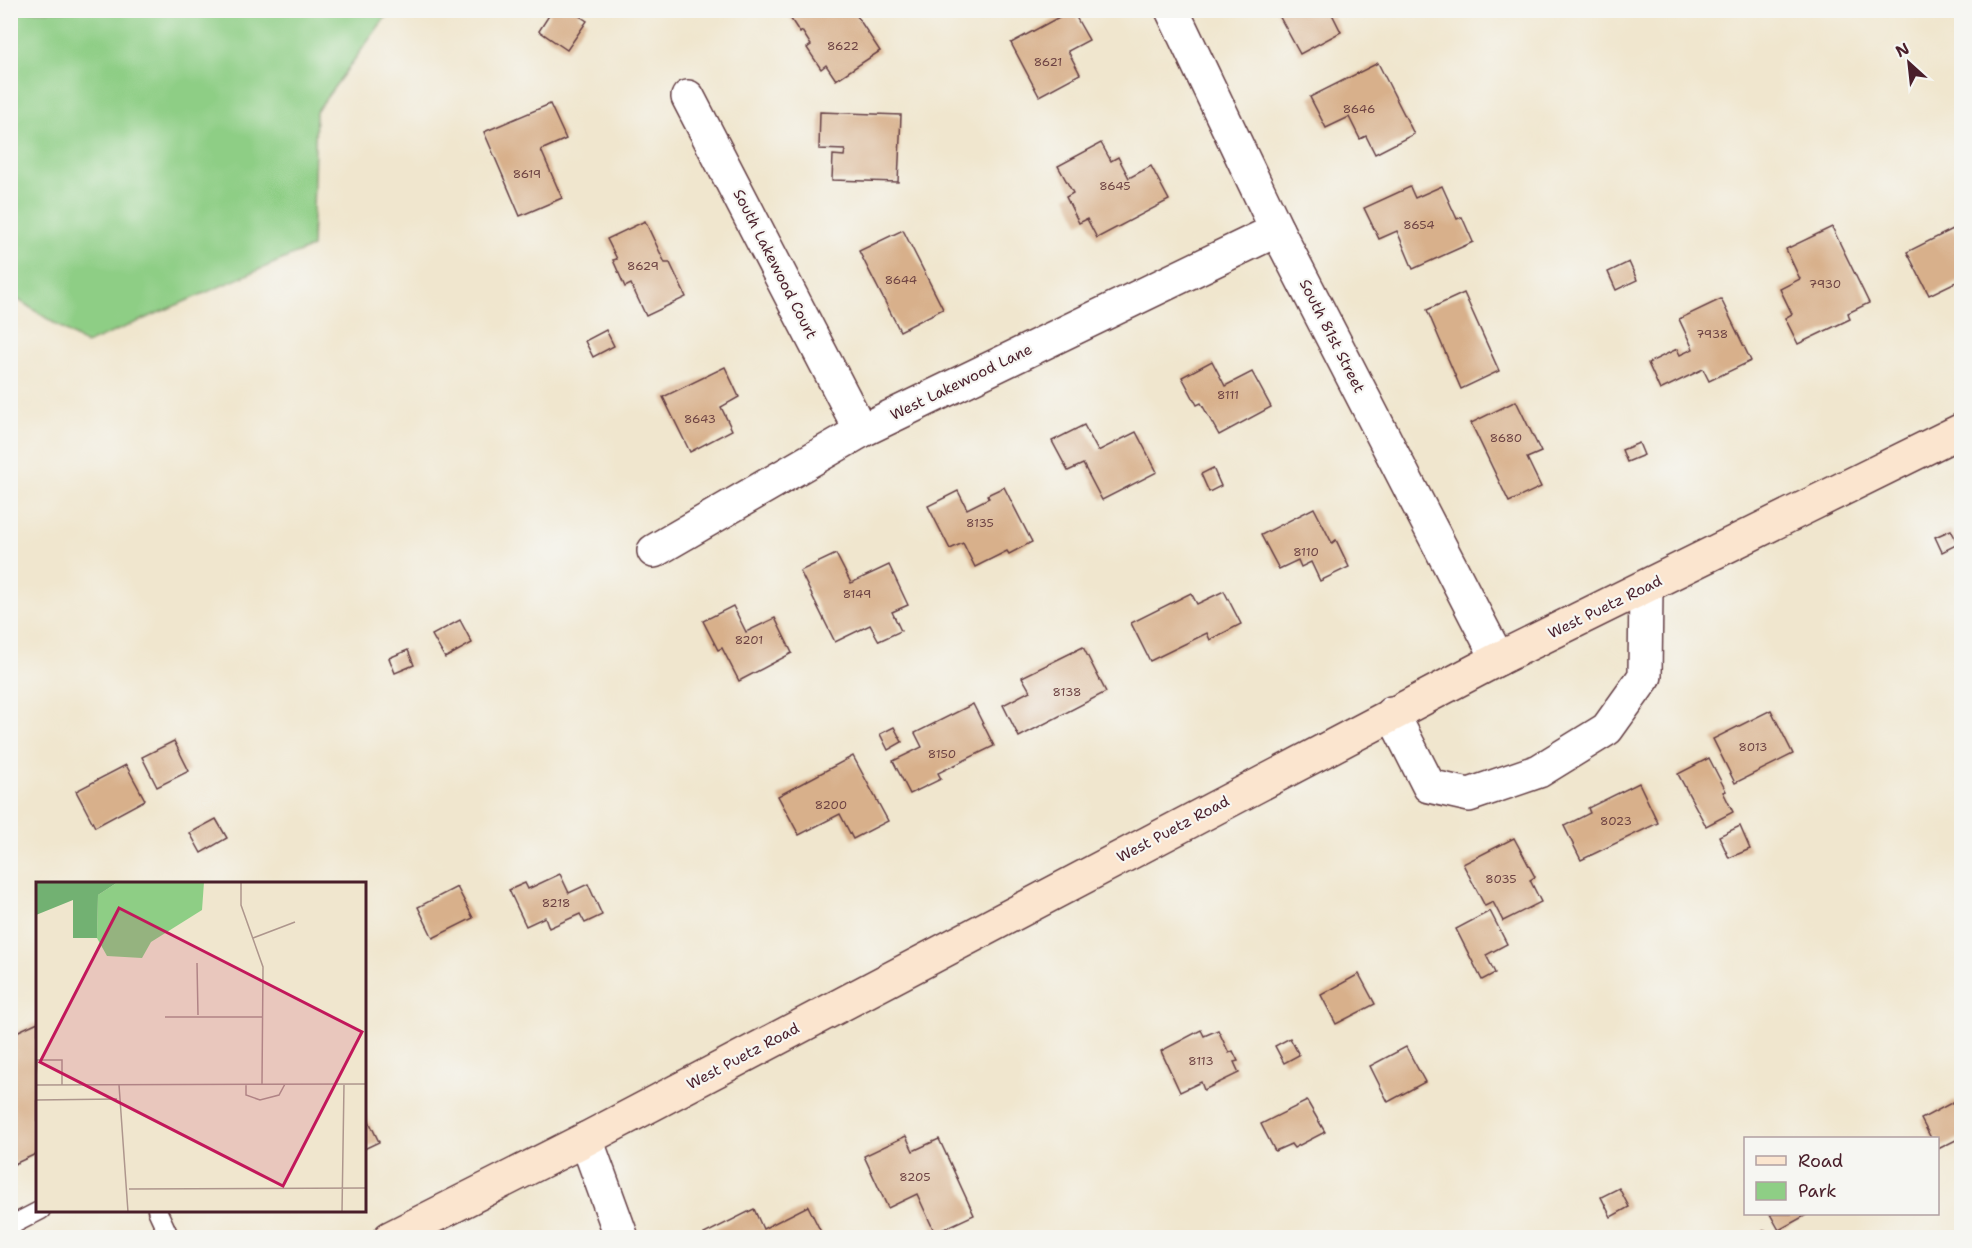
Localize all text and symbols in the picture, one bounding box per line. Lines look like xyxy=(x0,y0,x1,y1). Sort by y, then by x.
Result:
north arrow xyxy=(1879,33,1939,93)
house number: 8622 xyxy=(827,38,859,54)
text: N xyxy=(1892,38,1913,62)
house number: 8621 xyxy=(1034,54,1062,70)
house number: 8646 xyxy=(1343,101,1375,117)
house number: 8619 xyxy=(513,166,541,182)
house number: 8645 xyxy=(1099,178,1131,194)
street label: South Lakewood Court xyxy=(728,186,822,342)
house number: 8654 xyxy=(1403,217,1435,233)
house number: 8629 xyxy=(627,258,659,274)
house number: 8644 xyxy=(885,272,917,288)
street label: South 81st Street xyxy=(1295,276,1369,396)
house number: 7930 xyxy=(1809,276,1841,292)
house number: 7938 xyxy=(1696,326,1728,342)
street label: West Lakewood Lane xyxy=(887,339,1035,425)
house number: 8111 xyxy=(1217,387,1239,403)
house number: 8643 xyxy=(684,411,716,427)
house number: 8680 xyxy=(1490,430,1522,446)
house number: 8135 xyxy=(966,515,994,531)
house number: 8110 xyxy=(1293,544,1319,560)
street label: West Puetz Road xyxy=(1545,570,1666,643)
house number: 8149 xyxy=(843,586,871,602)
house number: 8201 xyxy=(735,632,763,648)
house number: 8138 xyxy=(1053,684,1081,700)
house number: 8013 xyxy=(1738,739,1768,755)
house number: 8150 xyxy=(928,746,956,762)
street label: West Puetz Road xyxy=(1113,791,1233,867)
house number: 8200 xyxy=(815,797,847,813)
house number: 8023 xyxy=(1600,813,1632,829)
house number: 8035 xyxy=(1485,871,1517,887)
inset map xyxy=(36,882,366,1212)
house number: 8218 xyxy=(542,895,570,911)
street label: West Puetz Road xyxy=(683,1018,803,1094)
house number: 8113 xyxy=(1188,1053,1214,1069)
legend xyxy=(1744,1137,1939,1215)
text: Road xyxy=(1798,1149,1843,1173)
house number: 8205 xyxy=(899,1169,931,1185)
text: Park xyxy=(1798,1179,1837,1203)

